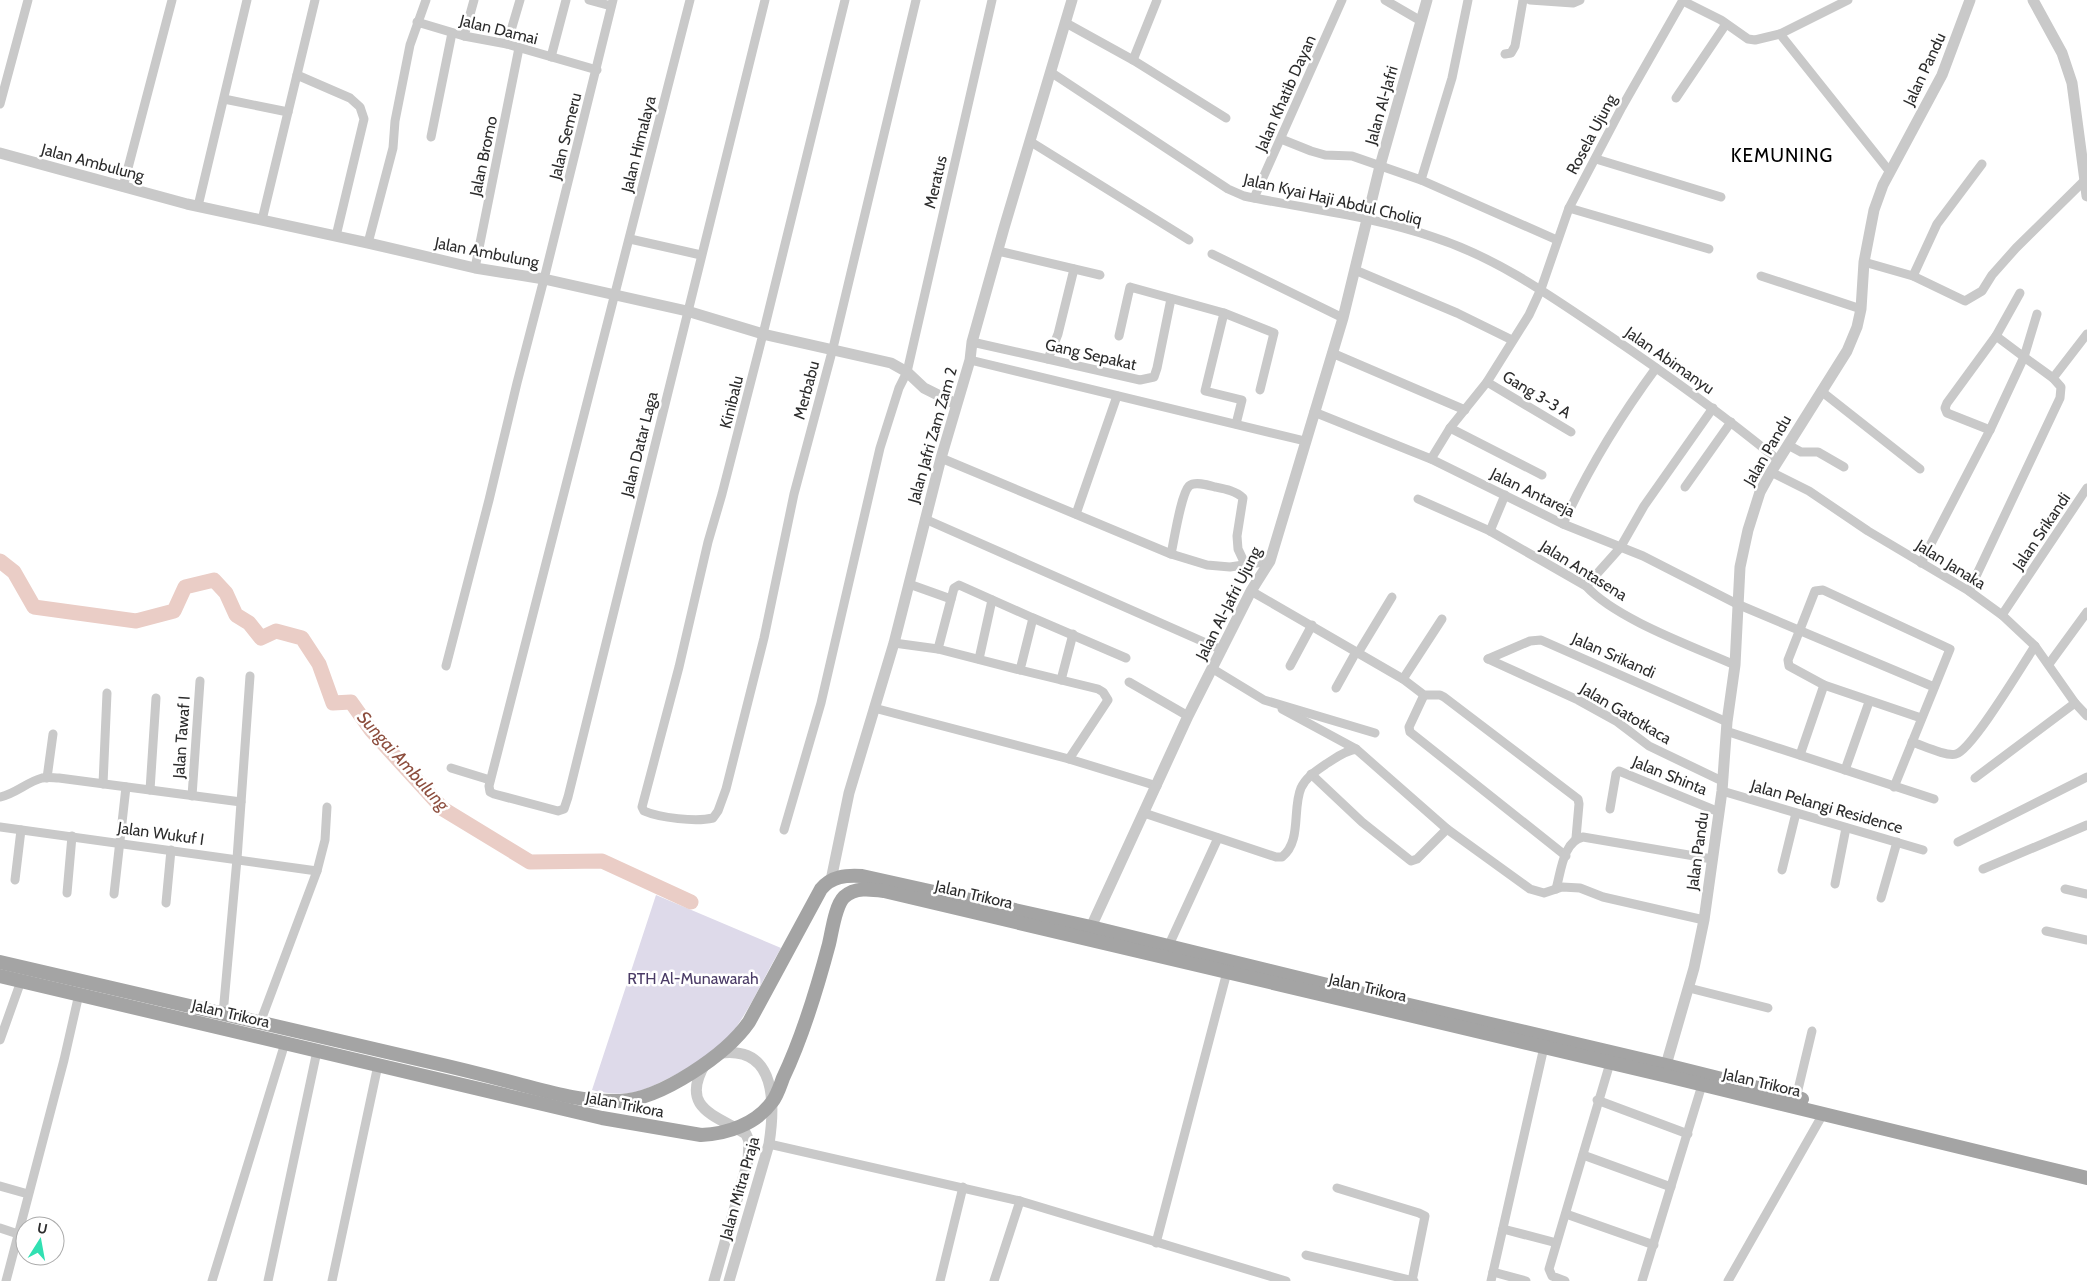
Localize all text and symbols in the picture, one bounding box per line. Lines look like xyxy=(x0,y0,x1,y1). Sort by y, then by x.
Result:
street label: Jalan Damai xyxy=(457,10,540,48)
street label: Jalan Pandu xyxy=(1899,30,1950,110)
street label: Jalan Khatib Dayan xyxy=(1251,32,1320,155)
street label: Jalan Al-Jafri xyxy=(1361,64,1402,148)
street label: Rosela Ujung xyxy=(1562,90,1621,178)
street label: Jalan Semeru xyxy=(545,91,585,182)
street label: Jalan Himalaya xyxy=(617,94,660,195)
street label: Jalan Bromo xyxy=(466,114,501,199)
street label: Jalan Ambulung xyxy=(38,139,147,186)
district label: KEMUNING xyxy=(1731,144,1833,167)
street label: Meratus xyxy=(920,153,951,210)
street label: Jalan Kyai Haji Abdul Choliq xyxy=(1241,169,1424,229)
street label: Jalan Ambulung xyxy=(432,233,542,272)
street label: Jalan Abimanyu xyxy=(1621,322,1718,398)
street label: Gang Sepakat xyxy=(1043,335,1139,374)
street label: Merbabu xyxy=(790,359,823,422)
street label: Jalan Jafri Zam Zam 2 xyxy=(904,365,961,506)
street label: Gang 3-3 A xyxy=(1499,367,1574,422)
street label: Kinibalu xyxy=(716,374,747,431)
street label: Jalan Datar Laga xyxy=(617,389,662,500)
street label: Jalan Pandu xyxy=(1739,412,1795,490)
street label: Jalan Antareja xyxy=(1487,463,1578,521)
street label: Jalan Srikandi xyxy=(2008,489,2074,574)
street label: Jalan Janaka xyxy=(1912,535,1989,593)
street label: Jalan Antasena xyxy=(1536,536,1631,605)
street label: Jalan Al-Jafri Ujung xyxy=(1191,542,1266,664)
street label: Jalan Srikandi xyxy=(1568,628,1658,682)
street label: Jalan Gatotkaca xyxy=(1576,678,1675,748)
street label: Jalan Tawaf I xyxy=(169,695,194,780)
water label: Sungai Ambulung xyxy=(352,707,454,816)
street label: Jalan Shinta xyxy=(1629,752,1710,799)
street label: Jalan Pelangi Residence xyxy=(1748,775,1905,837)
street label: Jalan Pandu xyxy=(1682,811,1712,892)
street label: Jalan Wukuf I xyxy=(115,818,205,849)
street label: Jalan Trikora xyxy=(932,876,1015,913)
park label: RTH Al-Munawarah xyxy=(627,969,759,988)
street label: Jalan Trikora xyxy=(1326,969,1409,1006)
street label: Jalan Trikora xyxy=(189,995,272,1032)
street label: Jalan Trikora xyxy=(1720,1064,1803,1101)
street label: Jalan Trikora xyxy=(583,1087,666,1121)
street label: Jalan Mitra Praja xyxy=(715,1134,763,1243)
north arrow xyxy=(15,1216,65,1266)
text: U xyxy=(36,1218,49,1238)

